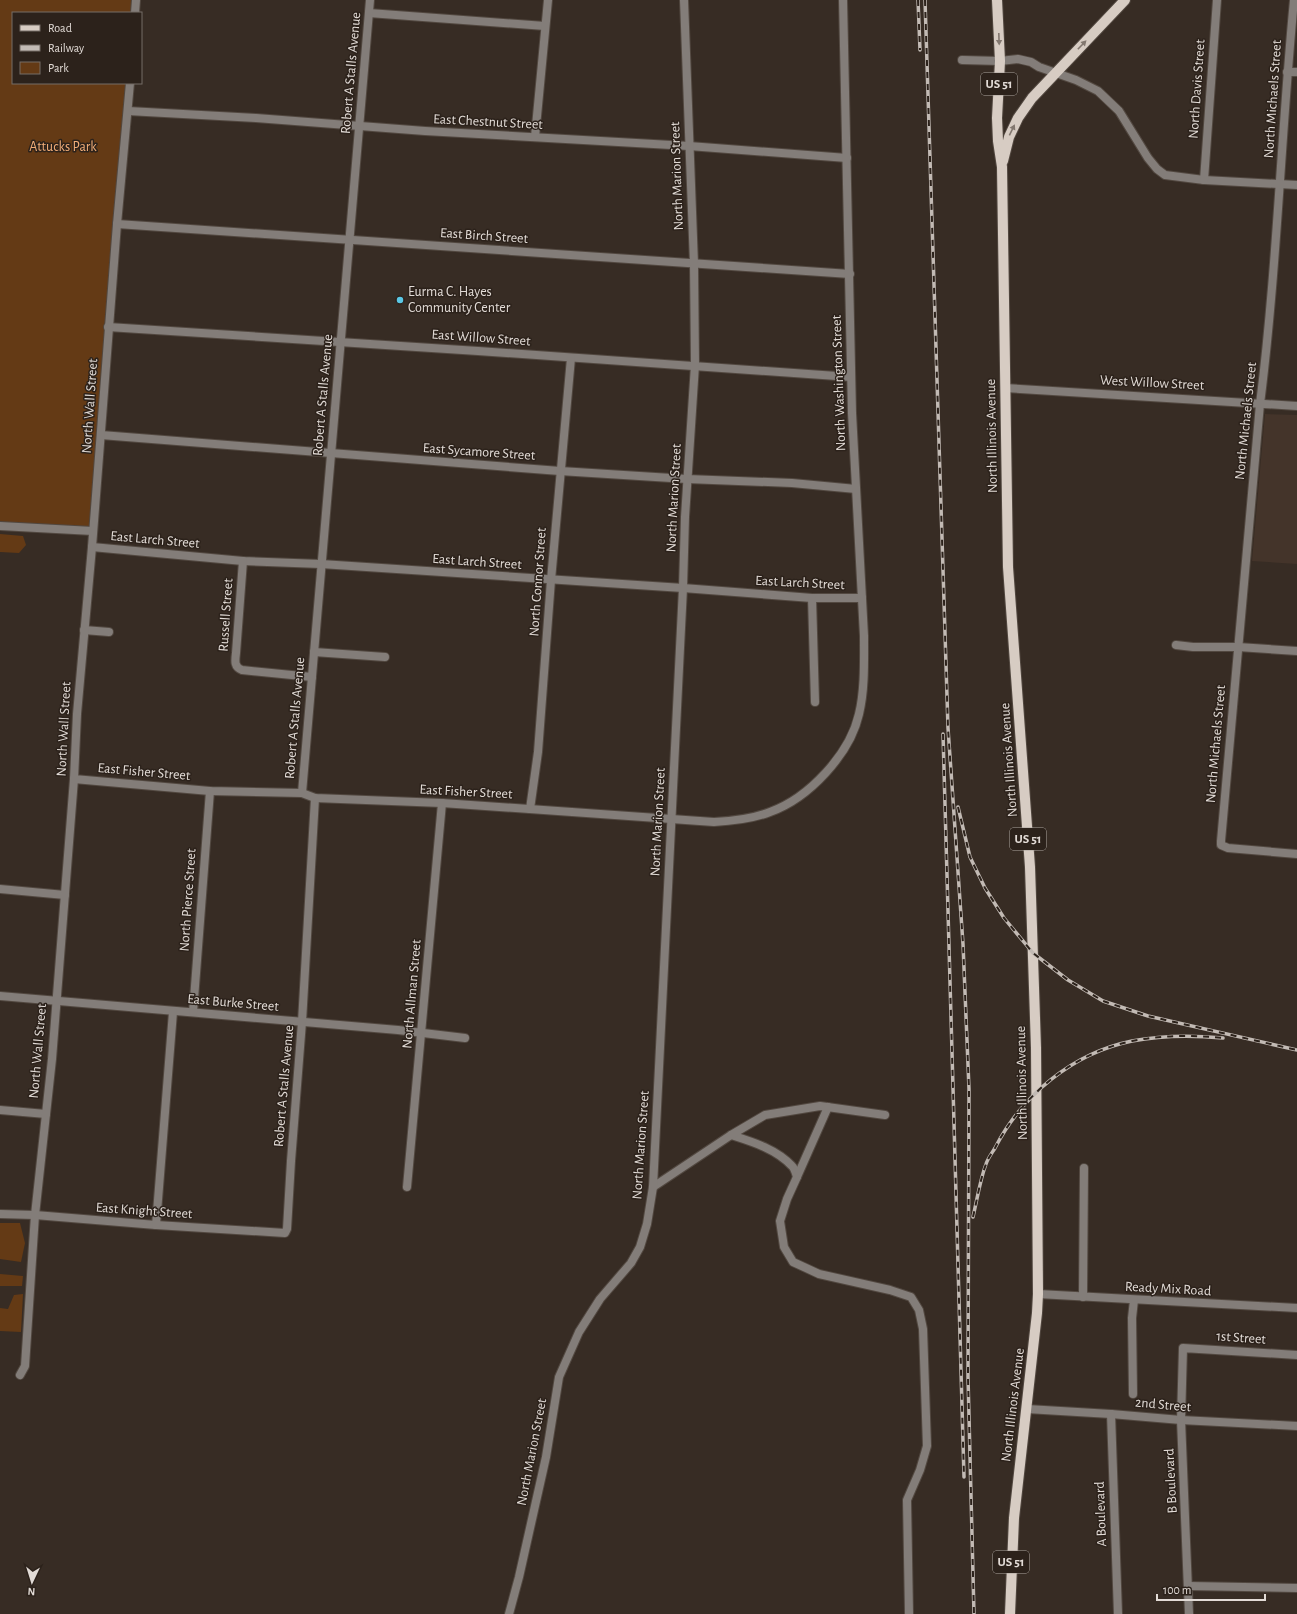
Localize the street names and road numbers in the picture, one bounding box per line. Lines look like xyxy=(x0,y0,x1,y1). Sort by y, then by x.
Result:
street label: Robert A Stalls Avenue xyxy=(339,11,363,135)
street label: North Davis Street xyxy=(1187,38,1207,139)
street label: North Michaels Street xyxy=(1262,39,1284,159)
road number: US 51 xyxy=(981,73,1017,95)
street label: East Chestnut Street xyxy=(433,112,544,132)
street label: North Marion Street xyxy=(668,121,686,231)
street label: East Birch Street xyxy=(439,226,529,246)
street label: North Washington Street xyxy=(830,314,848,451)
street label: East Willow Street xyxy=(431,328,531,348)
street label: Robert A Stalls Avenue xyxy=(311,333,335,457)
street label: North Wall Street xyxy=(80,358,100,454)
street label: North Michaels Street xyxy=(1233,361,1259,481)
street label: West Willow Street xyxy=(1099,373,1205,393)
street label: North Illinois Avenue xyxy=(984,379,1000,493)
street label: East Sycamore Street xyxy=(422,441,536,463)
street label: North Marion Street xyxy=(664,443,684,553)
street label: North Connor Street xyxy=(527,527,549,637)
street label: East Larch Street xyxy=(110,529,201,551)
street label: East Larch Street xyxy=(432,552,523,572)
street label: East Larch Street xyxy=(755,574,846,592)
street label: Russell Street xyxy=(216,577,236,652)
street label: Robert A Stalls Avenue xyxy=(283,656,307,780)
street label: North Wall Street xyxy=(55,681,74,777)
street label: North Michaels Street xyxy=(1204,684,1228,804)
street label: North Illinois Avenue xyxy=(998,702,1020,818)
street label: East Fisher Street xyxy=(97,761,191,783)
street label: North Marion Street xyxy=(648,767,668,877)
street label: East Fisher Street xyxy=(419,783,513,801)
road number: US 51 xyxy=(1010,828,1046,850)
street label: North Pierce Street xyxy=(177,847,199,952)
street label: North Allman Street xyxy=(400,938,424,1049)
street label: East Burke Street xyxy=(187,992,280,1014)
street label: North Wall Street xyxy=(27,1003,49,1099)
street label: Robert A Stalls Avenue xyxy=(272,1024,296,1148)
street label: North Illinois Avenue xyxy=(1014,1026,1030,1140)
street label: North Marion Street xyxy=(630,1090,652,1200)
street label: East Knight Street xyxy=(95,1201,193,1221)
street label: Ready Mix Road xyxy=(1124,1280,1212,1298)
street label: 1st Street xyxy=(1216,1329,1267,1347)
street label: North Illinois Avenue xyxy=(999,1347,1027,1463)
street label: 2nd Street xyxy=(1134,1396,1192,1414)
street label: North Marion Street xyxy=(515,1397,549,1507)
street label: B Boulevard xyxy=(1162,1448,1180,1514)
street label: A Boulevard xyxy=(1093,1481,1109,1547)
road number: US 51 xyxy=(993,1551,1029,1573)

